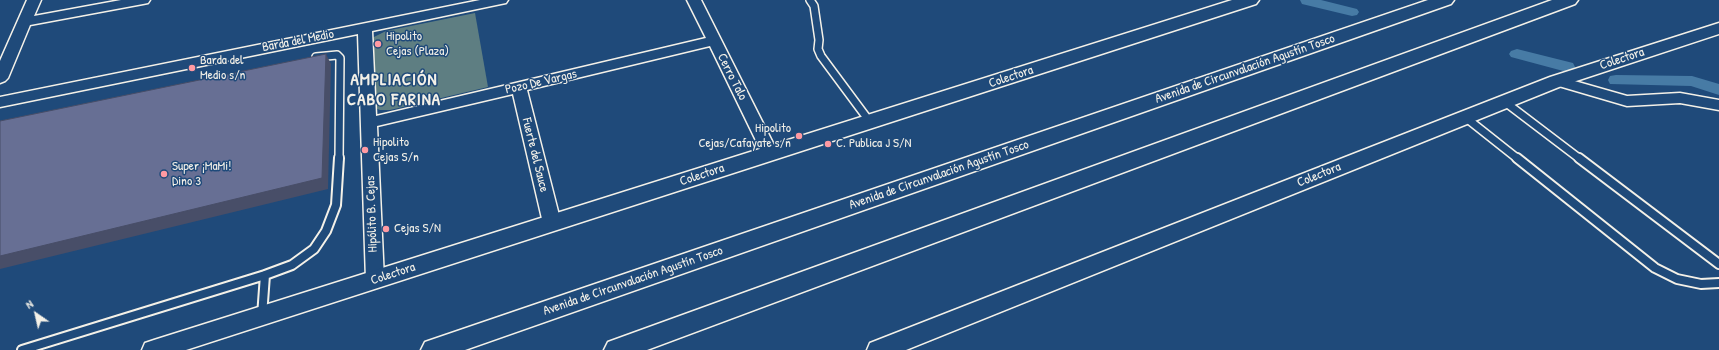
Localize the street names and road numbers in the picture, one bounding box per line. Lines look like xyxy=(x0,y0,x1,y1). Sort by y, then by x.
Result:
street label: Barda del Medio xyxy=(261,26,335,56)
street label: Avenida de Circunvalación Agustín Tosco xyxy=(1153,31,1337,107)
street label: Colectora xyxy=(1598,44,1646,74)
street label: Cerro Talo xyxy=(714,51,750,103)
street label: Colectora xyxy=(987,62,1035,92)
street label: Pozo De Vargas xyxy=(504,66,578,98)
street label: Fuerte del Sauce xyxy=(518,116,552,194)
street label: Avenida de Circunvalación Agustín Tosco xyxy=(847,137,1031,213)
street label: Colectora xyxy=(1295,159,1343,191)
street label: Colectora xyxy=(678,160,726,190)
street label: Hipólito B. Cejas xyxy=(363,175,381,253)
street label: Avenida de Circunvalación Agustín Tosco xyxy=(541,243,725,319)
street label: Colectora xyxy=(369,259,417,289)

